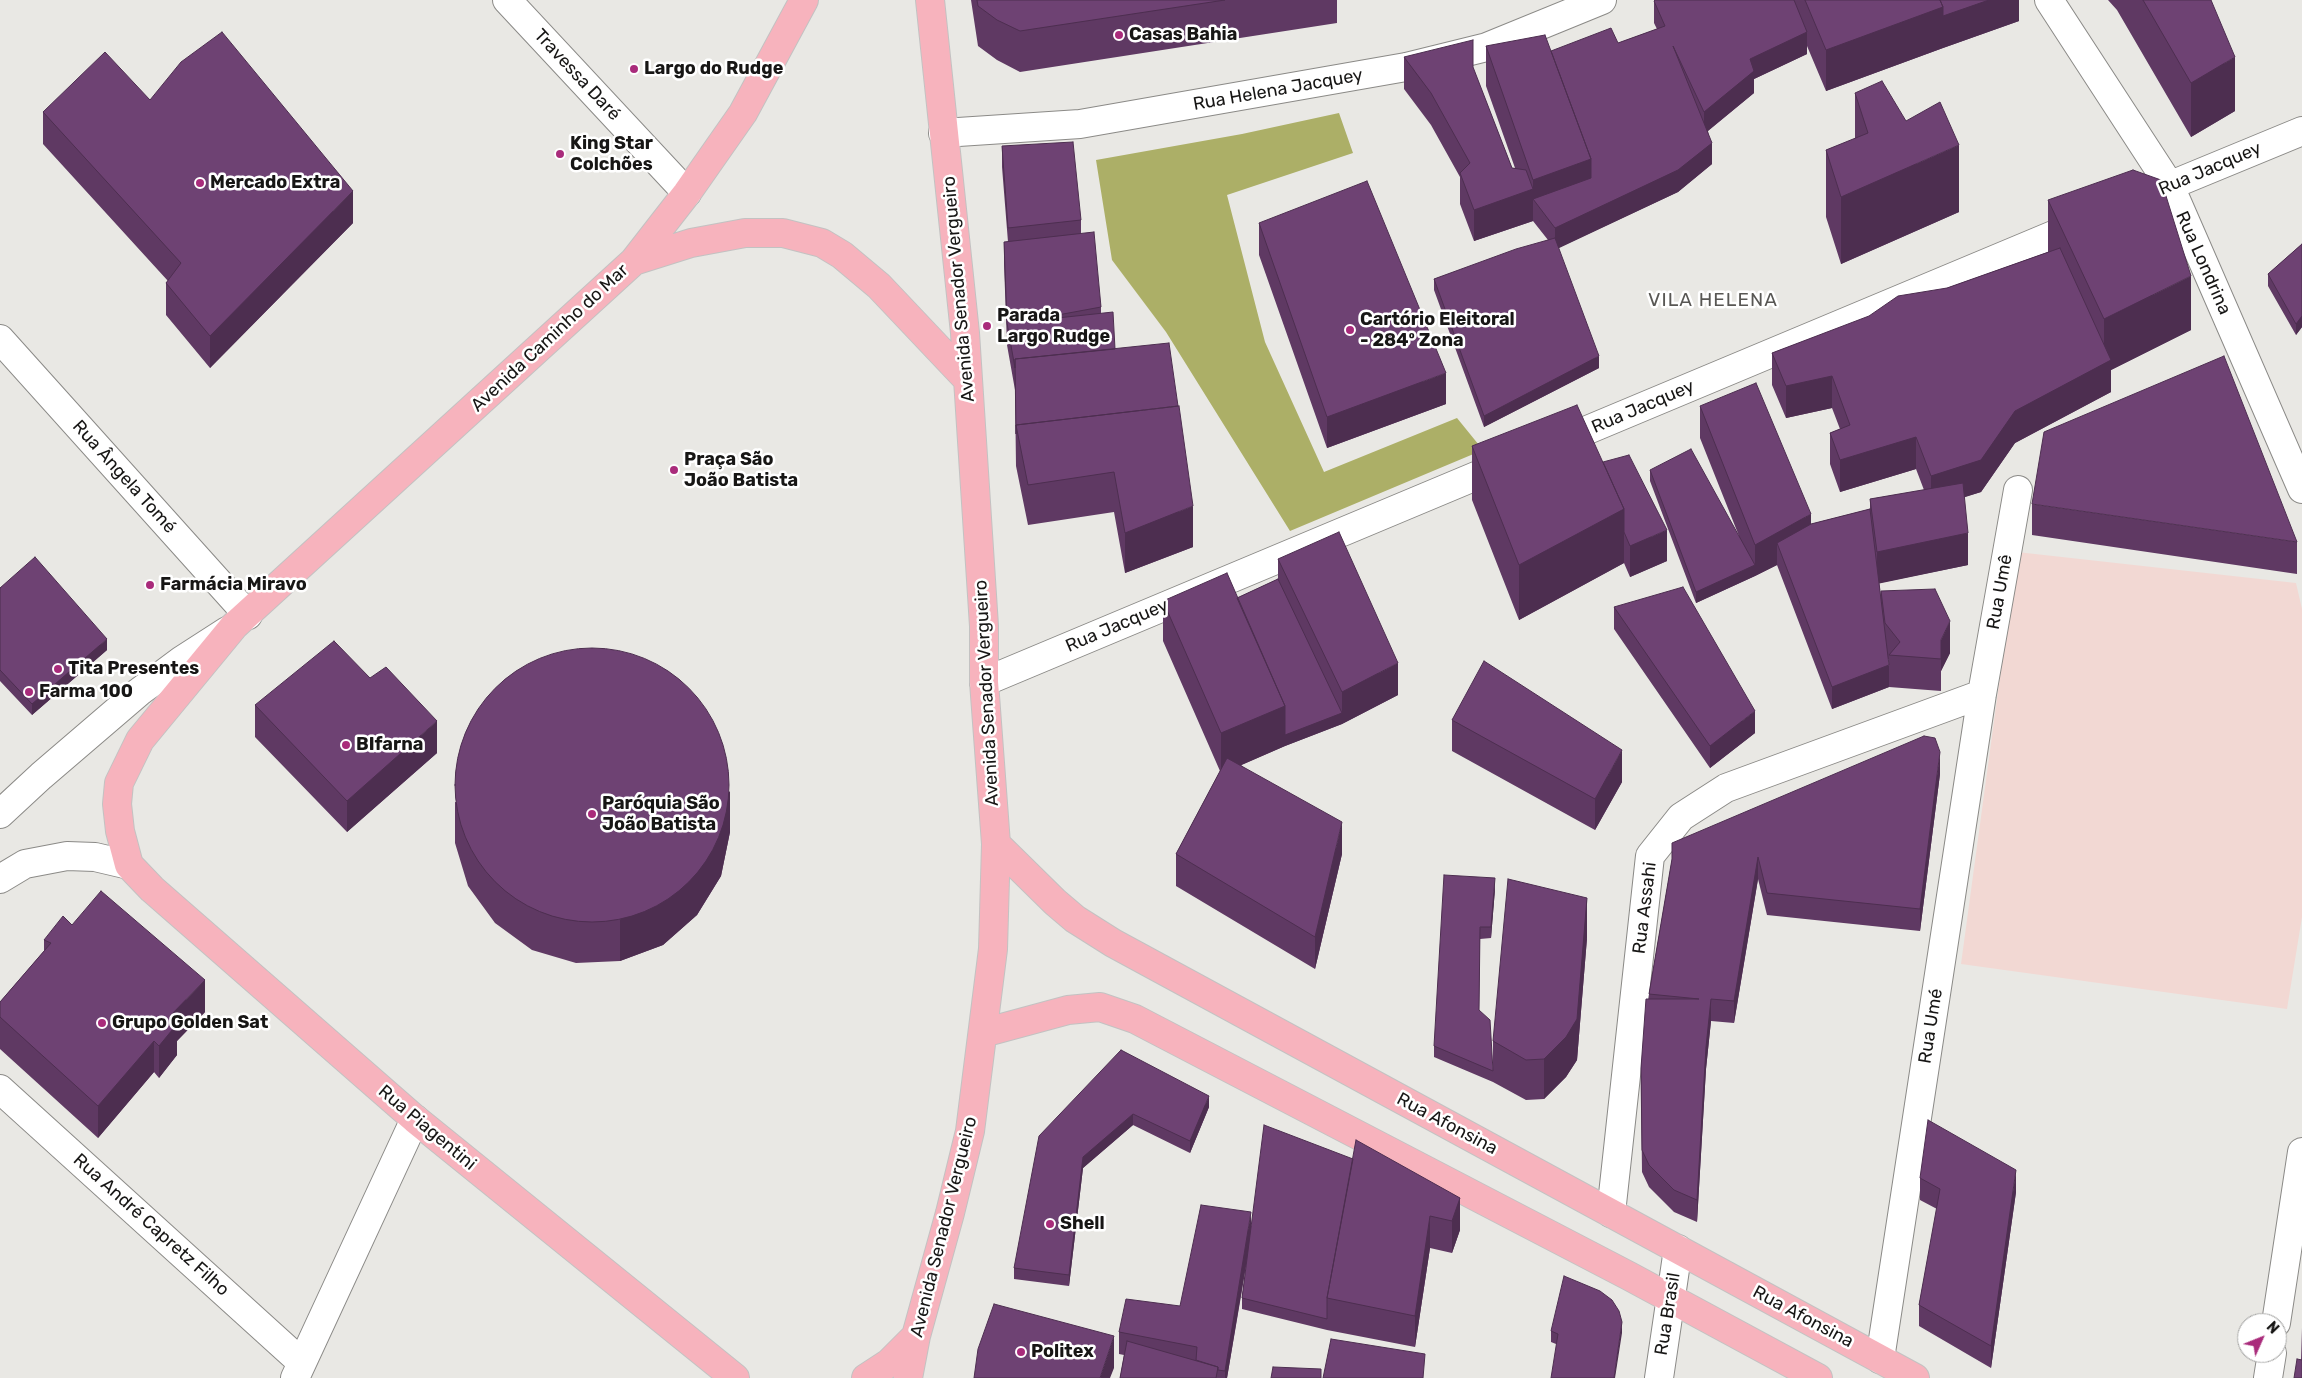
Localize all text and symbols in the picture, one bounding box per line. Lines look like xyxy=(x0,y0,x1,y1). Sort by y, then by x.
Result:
place label: Casas Bahia xyxy=(1129,24,1237,46)
street label: Travessa Daré xyxy=(529,25,625,125)
marker: Casas Bahia xyxy=(1113,29,1125,41)
place label: Largo do Rudge xyxy=(644,58,783,80)
marker: Largo do Rudge xyxy=(628,63,640,75)
street label: Rua Helena Jacquey xyxy=(1191,64,1365,116)
place label: King Star Colchões xyxy=(570,133,653,176)
street label: Rua Jacquey xyxy=(2155,138,2265,200)
marker: King Star Colchões xyxy=(554,148,566,160)
place label: Mercado Extra xyxy=(210,172,340,194)
street label: Avenida Senador Vergueiro xyxy=(938,175,980,403)
marker: Mercado Extra xyxy=(194,177,206,189)
street label: Rua Londrina xyxy=(2171,208,2235,318)
street label: Avenida Caminho do Mar xyxy=(467,260,633,416)
district label: VILA HELENA xyxy=(1647,290,1779,312)
place label: Parada Largo Rudge xyxy=(997,305,1110,348)
place label: Cartório Eleitoral - 284º Zona xyxy=(1360,309,1515,352)
marker: Parada Largo Rudge xyxy=(981,320,993,332)
marker: Cartório Eleitoral - 284º Zona xyxy=(1344,324,1356,336)
street label: Rua Jacquey xyxy=(1588,376,1698,438)
street label: Rua Ângela Tomé xyxy=(68,416,180,538)
place label: Praça São João Batista xyxy=(684,449,798,492)
marker: Praça São João Batista xyxy=(668,464,680,476)
street label: Rua Umê xyxy=(1983,553,2017,631)
place label: Farmácia Miravo xyxy=(160,574,307,596)
marker: Farmácia Miravo xyxy=(144,579,156,591)
street label: Avenida Senador Vergueiro xyxy=(970,579,1004,807)
street label: Rua Jacquey xyxy=(1062,595,1172,657)
place label: Tita Presentes xyxy=(68,658,199,680)
marker: Tita Presentes xyxy=(52,663,64,675)
place label: Farma 100 xyxy=(39,681,133,703)
marker: Farma 100 xyxy=(23,686,35,698)
place label: BIfarna xyxy=(356,734,423,756)
marker: BIfarna xyxy=(340,739,352,751)
place label: Paróquia São João Batista xyxy=(602,793,720,836)
marker: Paróquia São João Batista xyxy=(586,808,598,820)
street label: Rua Assahi xyxy=(1629,861,1661,955)
street label: Rua Umé xyxy=(1914,987,1948,1065)
place label: Grupo Golden Sat xyxy=(112,1012,268,1034)
marker: Grupo Golden Sat xyxy=(96,1017,108,1029)
street label: Rua Piagentini xyxy=(374,1081,480,1175)
street label: Rua Afonsina xyxy=(1393,1088,1501,1160)
street label: Avenida Senador Vergueiro xyxy=(906,1114,982,1340)
street label: Rua André Capretz Filho xyxy=(69,1149,233,1301)
place label: Shell xyxy=(1060,1213,1105,1235)
marker: Shell xyxy=(1044,1218,1056,1230)
street label: Rua Brasil xyxy=(1651,1271,1685,1357)
street label: Rua Afonsina xyxy=(1749,1281,1857,1353)
north arrow xyxy=(2237,1313,2287,1363)
text: N xyxy=(2263,1318,2282,1337)
place label: Politex xyxy=(1031,1341,1094,1363)
marker: Politex xyxy=(1015,1346,1027,1358)

